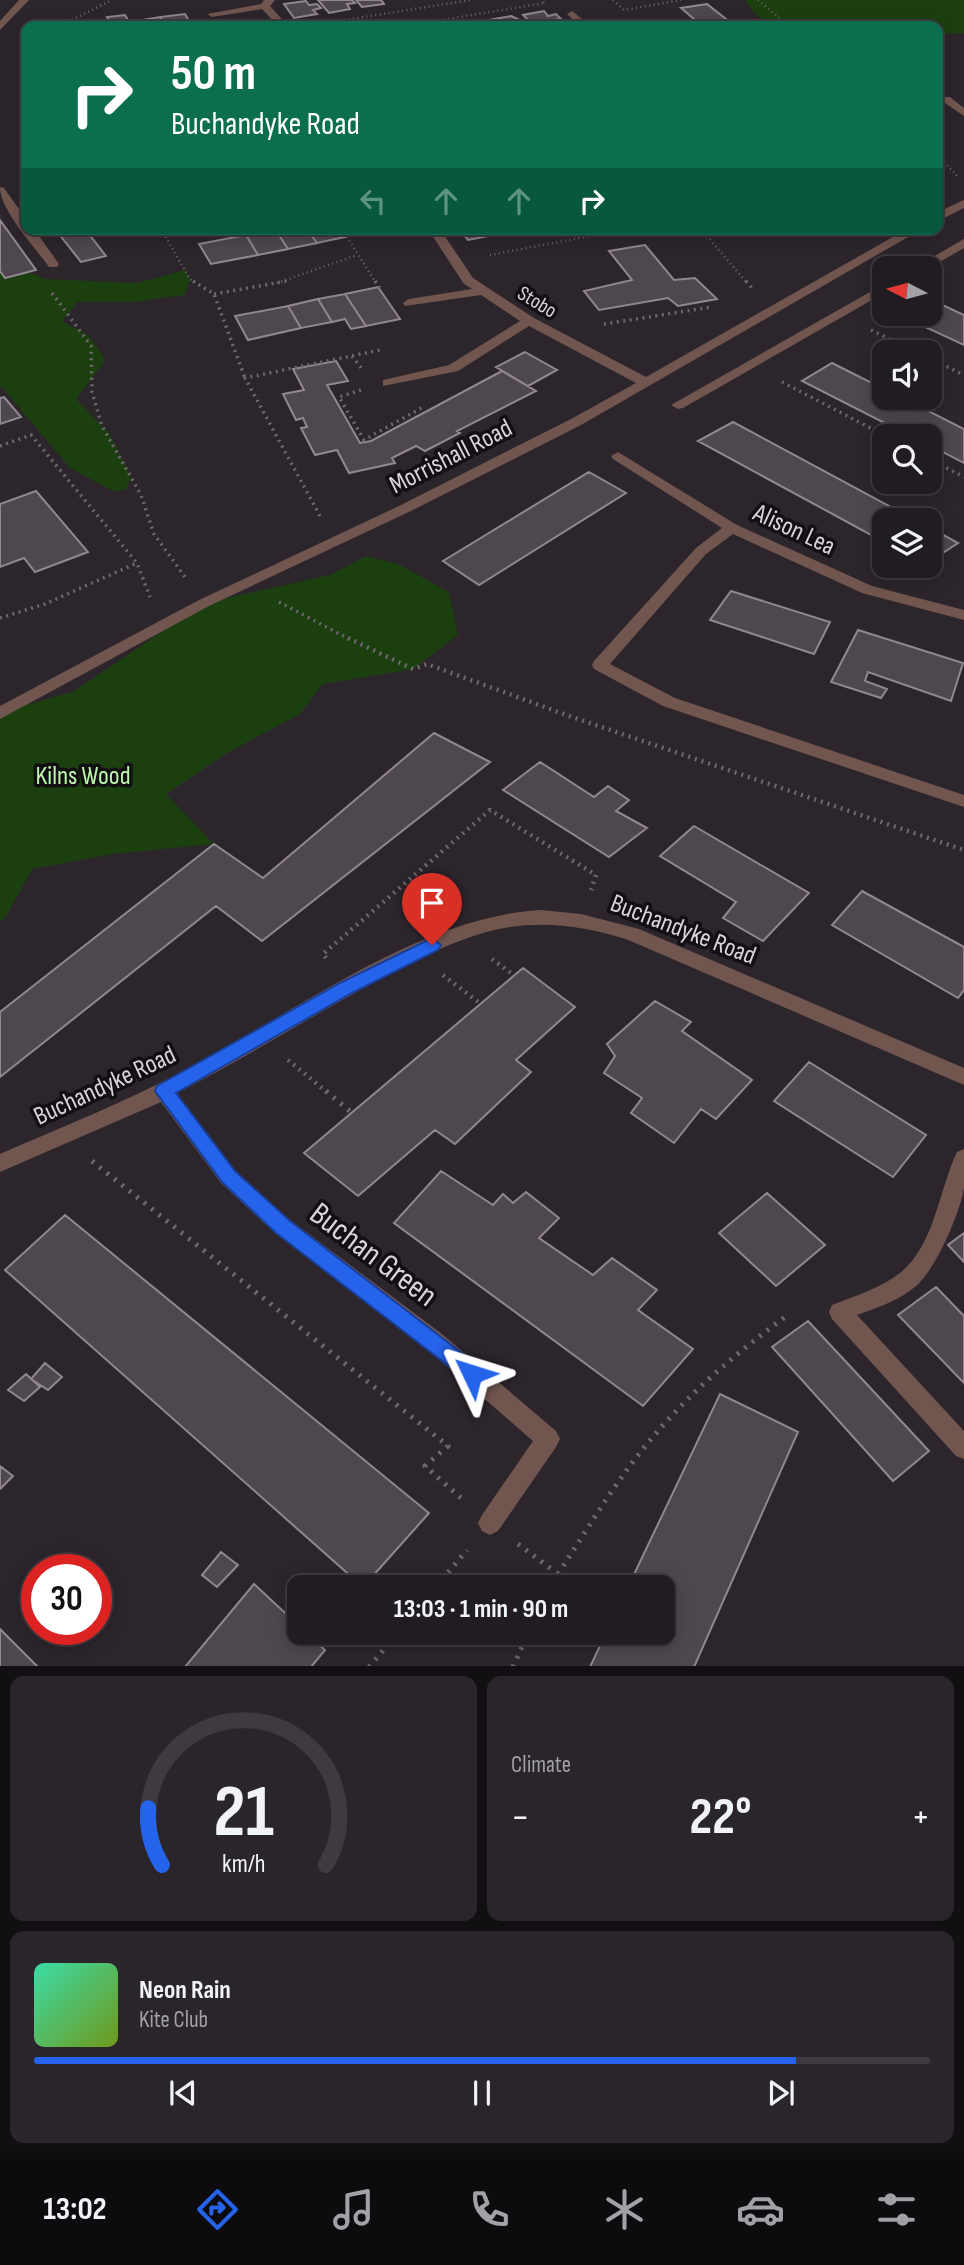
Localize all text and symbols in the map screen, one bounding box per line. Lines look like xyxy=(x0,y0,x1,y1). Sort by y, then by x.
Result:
text: 50 m xyxy=(171,45,256,104)
icon: right xyxy=(56,49,147,140)
text: Buchandyke Road xyxy=(171,105,360,144)
icon: left xyxy=(354,182,392,220)
icon: ahead xyxy=(427,182,465,220)
icon: ahead xyxy=(500,182,538,220)
icon: right xyxy=(573,182,611,220)
north arrow xyxy=(872,256,942,326)
map controls xyxy=(872,256,942,578)
street label: Stobo xyxy=(513,281,561,323)
button: sound xyxy=(872,340,942,410)
street label: Morrishall Road xyxy=(384,413,518,501)
button: search xyxy=(872,424,942,494)
street label: Alison Lea xyxy=(747,497,840,562)
button: layers xyxy=(872,508,942,578)
park label: Kilns Wood xyxy=(35,761,131,792)
pin xyxy=(402,873,462,945)
icon: arrive xyxy=(413,884,451,922)
street label: Buchandyke Road xyxy=(606,888,760,972)
street label: Buchandyke Road xyxy=(29,1040,181,1132)
street label: Buchan Green xyxy=(302,1194,444,1316)
position arrow xyxy=(435,1337,509,1411)
speed limit sign: 30 xyxy=(21,1554,112,1645)
text: 13:03 · 1 min · 90 m xyxy=(394,1594,568,1625)
text: Climate xyxy=(511,1751,571,1779)
text: 21 xyxy=(213,1769,274,1857)
text: 22° xyxy=(689,1786,752,1849)
text: − xyxy=(511,1795,530,1840)
text: + xyxy=(911,1795,930,1840)
text: km/h xyxy=(222,1848,265,1879)
text: Neon Rain xyxy=(139,1975,231,2006)
text: Kite Club xyxy=(139,2006,208,2034)
icon: previous xyxy=(164,2074,202,2112)
icon: pause xyxy=(463,2074,501,2112)
icon: next xyxy=(762,2074,800,2112)
icon: directions xyxy=(193,2185,242,2234)
icon: music xyxy=(329,2185,378,2234)
icon: phone xyxy=(465,2185,514,2234)
icon: climate xyxy=(600,2185,649,2234)
icon: car xyxy=(736,2185,785,2234)
icon: filters xyxy=(872,2185,921,2234)
text: 13:02 xyxy=(43,2190,107,2229)

